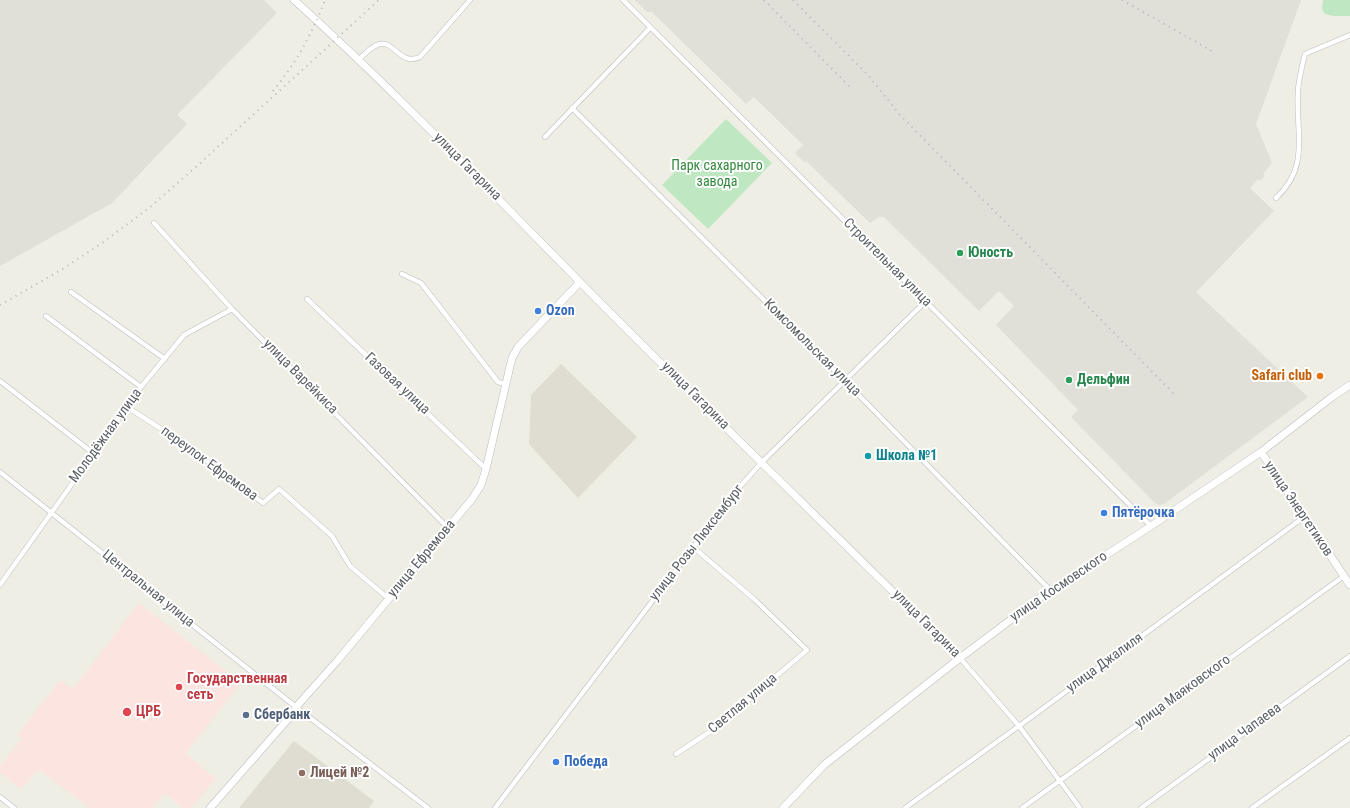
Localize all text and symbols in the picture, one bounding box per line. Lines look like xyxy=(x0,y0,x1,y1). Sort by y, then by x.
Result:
street label: улица Гагарина xyxy=(430,130,504,204)
park label: Парк сахарного завода xyxy=(671,158,763,190)
street label: Строительная улица xyxy=(839,215,935,311)
place label: Юность xyxy=(968,245,1013,261)
marker: Юность xyxy=(955,248,965,258)
street label: Комсомольская улица xyxy=(760,296,864,400)
place label: Ozon xyxy=(546,303,575,319)
marker: Ozon xyxy=(533,306,543,316)
street label: улица Варейкиса xyxy=(259,336,341,418)
street label: Газовая улица xyxy=(361,350,433,418)
street label: улица Гагарина xyxy=(658,359,732,433)
place label: Safari club xyxy=(1251,368,1312,384)
marker: Safari club xyxy=(1315,371,1325,381)
place label: Дельфин xyxy=(1077,372,1130,388)
marker: Дельфин xyxy=(1064,375,1074,385)
street label: Молодёжная улица xyxy=(66,386,146,486)
street label: переулок Ефремова xyxy=(157,423,261,505)
place label: Школа №1 xyxy=(876,448,937,464)
marker: Школа №1 xyxy=(863,451,873,461)
street label: улица Энергетиков xyxy=(1260,458,1336,560)
street label: улица Розы Люксембург xyxy=(646,482,748,604)
place label: Пятёрочка xyxy=(1112,505,1175,521)
marker: Пятёрочка xyxy=(1099,508,1109,518)
street label: улица Ефремова xyxy=(385,517,459,601)
street label: Центральная улица xyxy=(99,547,197,631)
street label: улица Космовского xyxy=(1007,548,1111,626)
street label: улица Гагарина xyxy=(889,587,963,661)
street label: улица Джалиля xyxy=(1063,630,1147,696)
street label: улица Маяковского xyxy=(1132,652,1234,732)
street label: Светлая улица xyxy=(705,670,781,738)
place label: Государственная сеть xyxy=(187,671,287,704)
marker: Государственная сеть xyxy=(174,682,184,692)
street label: улица Чапаева xyxy=(1205,700,1285,764)
place label: ЦРБ xyxy=(136,704,161,720)
marker: ЦРБ xyxy=(121,706,133,718)
place label: Сбербанк xyxy=(254,707,310,723)
marker: Сбербанк xyxy=(241,710,251,720)
place label: Победа xyxy=(564,754,608,770)
marker: Победа xyxy=(551,757,561,767)
place label: Лицей №2 xyxy=(310,765,369,781)
marker: Лицей №2 xyxy=(297,768,307,778)

